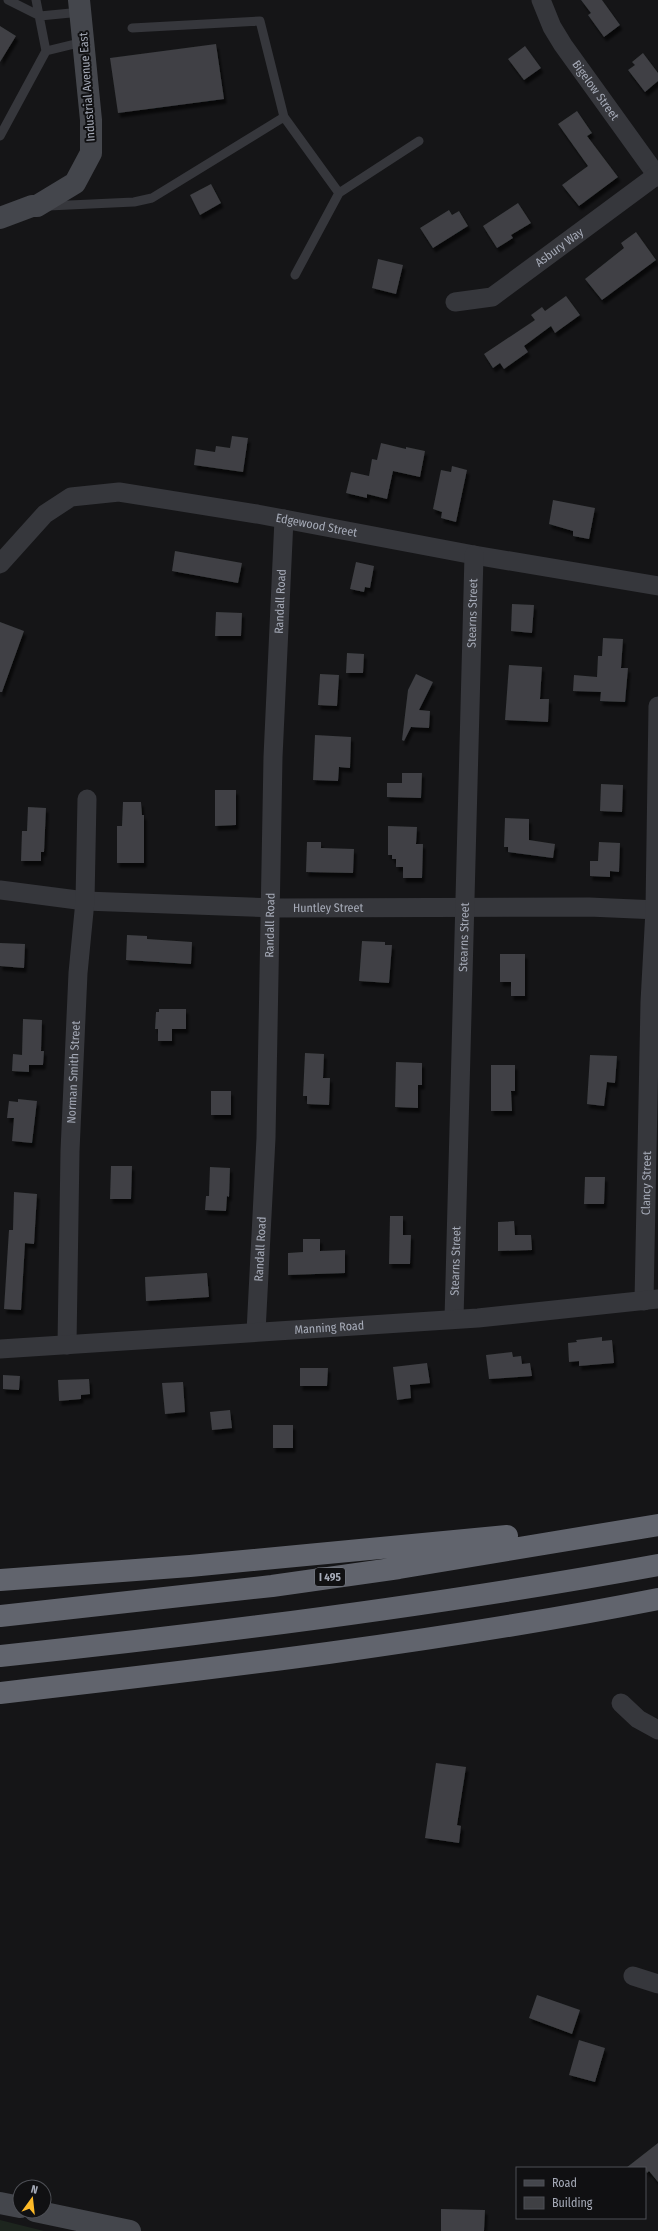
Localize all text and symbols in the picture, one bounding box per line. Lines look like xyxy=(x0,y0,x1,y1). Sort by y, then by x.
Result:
street label: Industrial Avenue East xyxy=(76,32,98,142)
street label: Bigelow Street xyxy=(569,57,622,123)
street label: Asbury Way xyxy=(533,225,587,270)
street label: Edgewood Street xyxy=(275,511,359,540)
street label: Randall Road xyxy=(272,569,289,634)
street label: Stearns Street xyxy=(465,578,480,648)
street label: Randall Road xyxy=(262,893,278,958)
street label: Huntley Street xyxy=(293,901,363,915)
street label: Stearns Street xyxy=(456,902,472,972)
street label: Norman Smith Street xyxy=(64,1020,83,1124)
street label: Clancy Street xyxy=(639,1151,654,1215)
street label: Randall Road xyxy=(252,1216,269,1282)
street label: Stearns Street xyxy=(448,1226,463,1296)
street label: Manning Road xyxy=(294,1318,365,1337)
road number: I 495 xyxy=(315,1568,345,1586)
legend xyxy=(516,2167,646,2219)
text: Road xyxy=(552,2176,577,2190)
north arrow xyxy=(12,2179,52,2219)
text: N xyxy=(30,2183,39,2197)
text: Building xyxy=(552,2196,593,2210)

